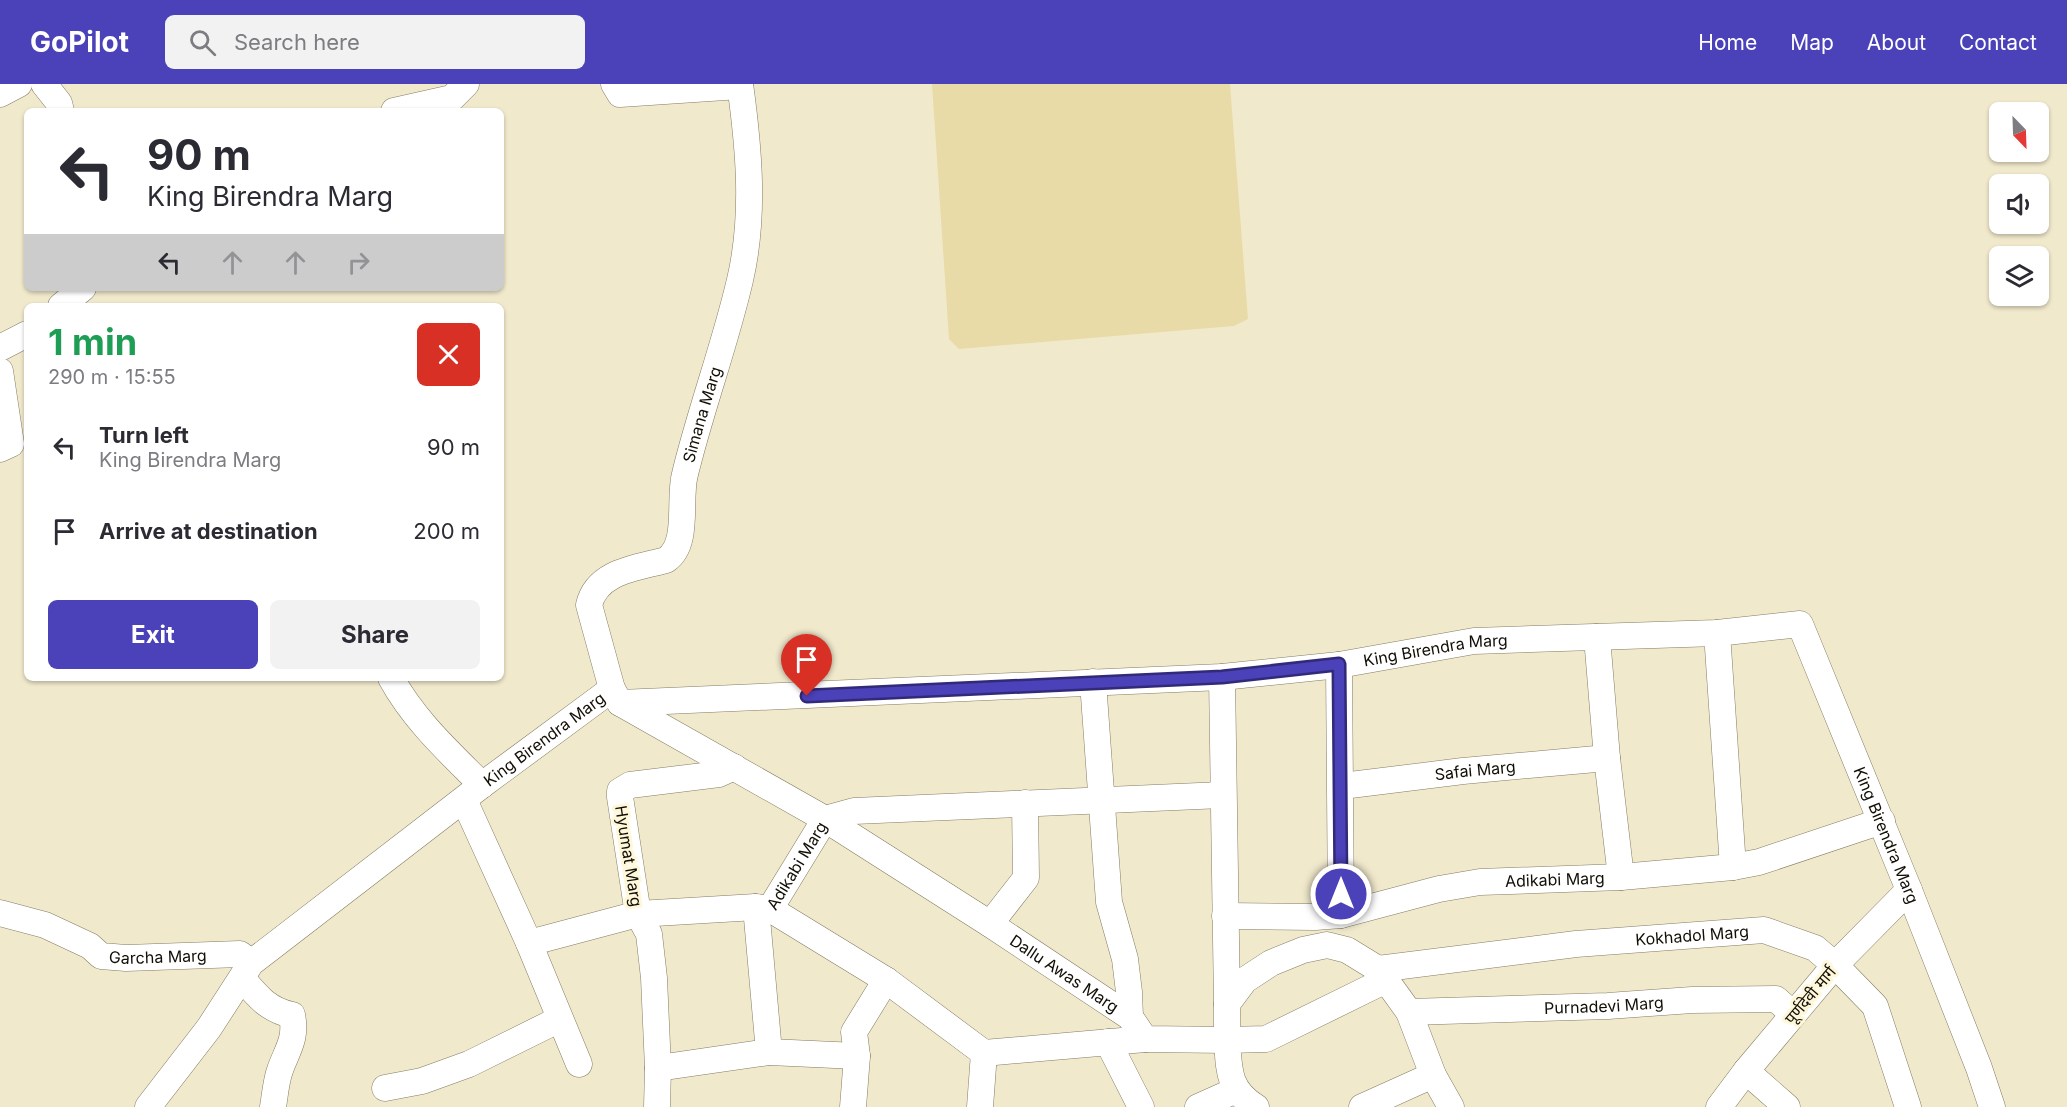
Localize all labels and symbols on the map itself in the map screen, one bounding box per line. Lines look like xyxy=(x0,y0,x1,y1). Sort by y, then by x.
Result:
north arrow xyxy=(1989,102,2049,162)
street label: Simana Marg xyxy=(678,364,725,465)
street label: King Birendra Marg xyxy=(1362,630,1508,670)
pin xyxy=(781,634,832,696)
street label: King Birendra Marg xyxy=(479,688,609,791)
street label: Safai Marg xyxy=(1433,756,1516,784)
street label: King Birendra Marg xyxy=(1850,764,1923,906)
street label: Hyumat Marg xyxy=(611,804,647,908)
street label: Adikabi Marg xyxy=(762,818,831,913)
position arrow xyxy=(1309,862,1373,926)
street label: Adikabi Marg xyxy=(1505,868,1605,891)
street label: Kokhadol Marg xyxy=(1635,921,1750,950)
street label: Dallu Awas Marg xyxy=(1006,930,1123,1017)
street label: Garcha Marg xyxy=(108,945,207,968)
street label: पूर्णदेवी मार्ग xyxy=(1780,961,1841,1029)
street label: Purnadevi Marg xyxy=(1544,992,1664,1018)

